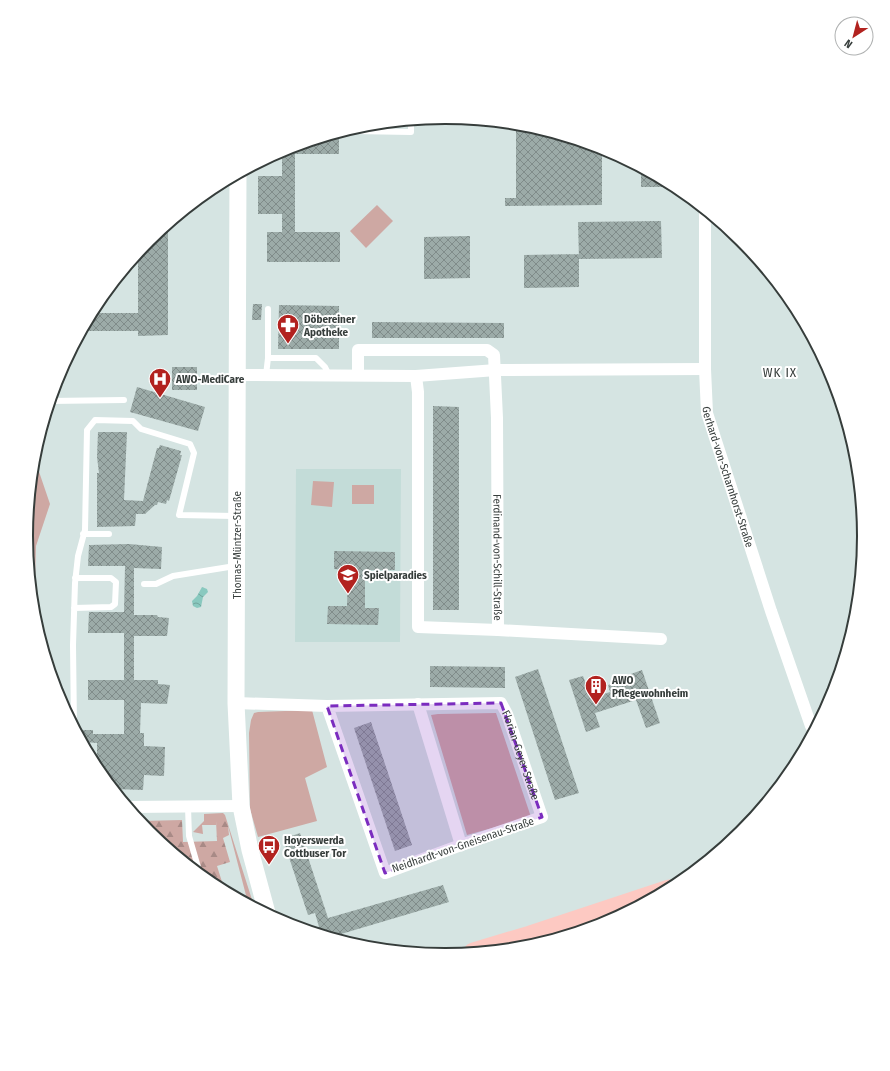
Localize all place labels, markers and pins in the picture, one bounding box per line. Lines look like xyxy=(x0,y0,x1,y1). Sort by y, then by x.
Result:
pharmacy icon: Döbereiner Apotheke xyxy=(275,312,301,345)
place label: Döbereiner Apotheke xyxy=(303,313,356,339)
hospital icon: AWO-MediCare xyxy=(147,366,173,399)
place label: AWO-MediCare xyxy=(175,373,245,386)
school or university icon: Spielparadies xyxy=(335,562,361,595)
place label: Spielparadies xyxy=(364,569,427,582)
building icon: AWO Pflegewohnheim xyxy=(583,673,609,706)
place label: AWO Pflegewohnheim xyxy=(611,674,688,700)
bus stop icon: Hoyerswerda Cottbuser Tor xyxy=(256,833,282,866)
place label: Hoyerswerda Cottbuser Tor xyxy=(284,834,347,860)

